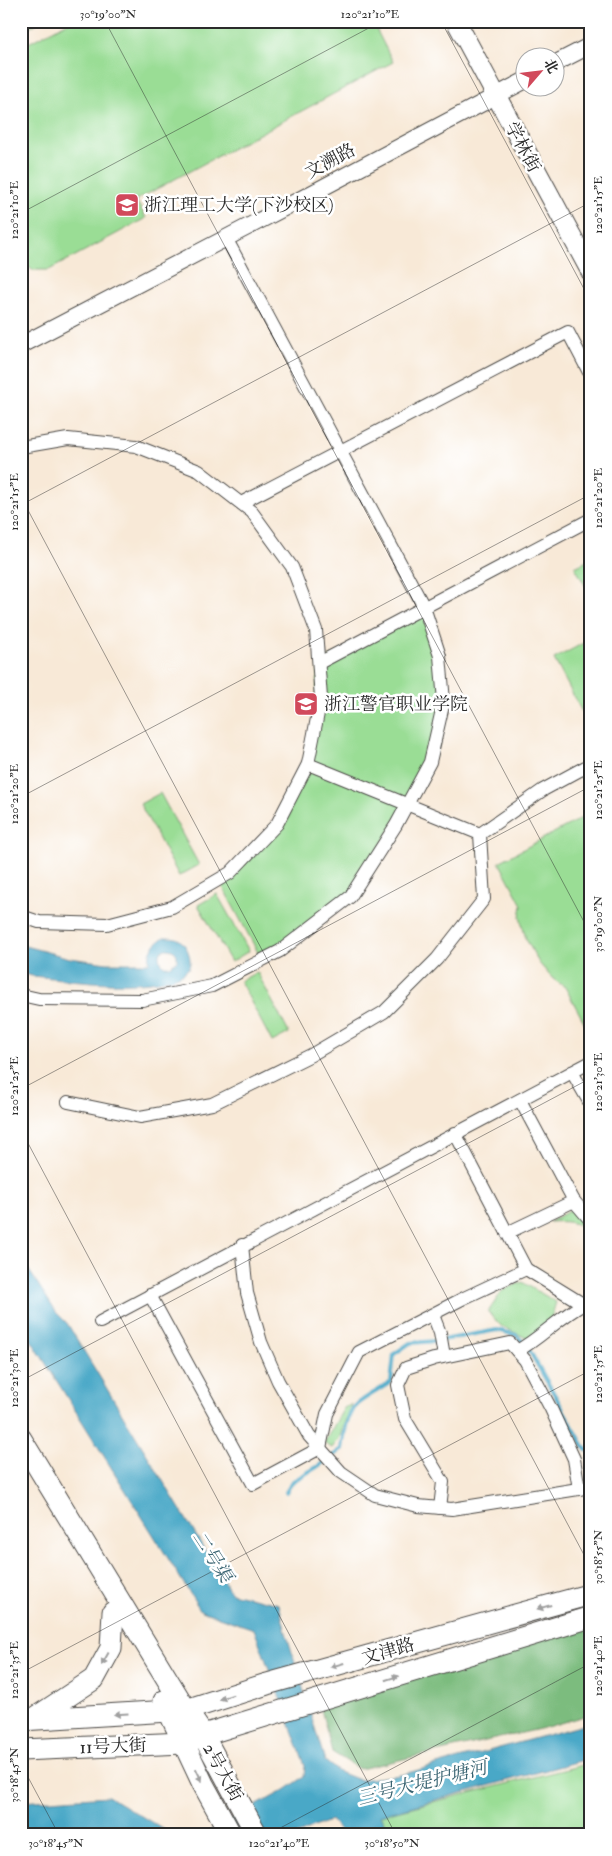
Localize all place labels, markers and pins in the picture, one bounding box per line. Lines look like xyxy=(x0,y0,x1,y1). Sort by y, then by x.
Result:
school or university icon: 浙江理工大学(下沙校区) xyxy=(114,192,140,218)
place label: 浙江理工大学(下沙校区) xyxy=(144,194,334,217)
school or university icon: 浙江警官职业学院 xyxy=(293,691,319,717)
place label: 浙江警官职业学院 xyxy=(324,693,468,716)

